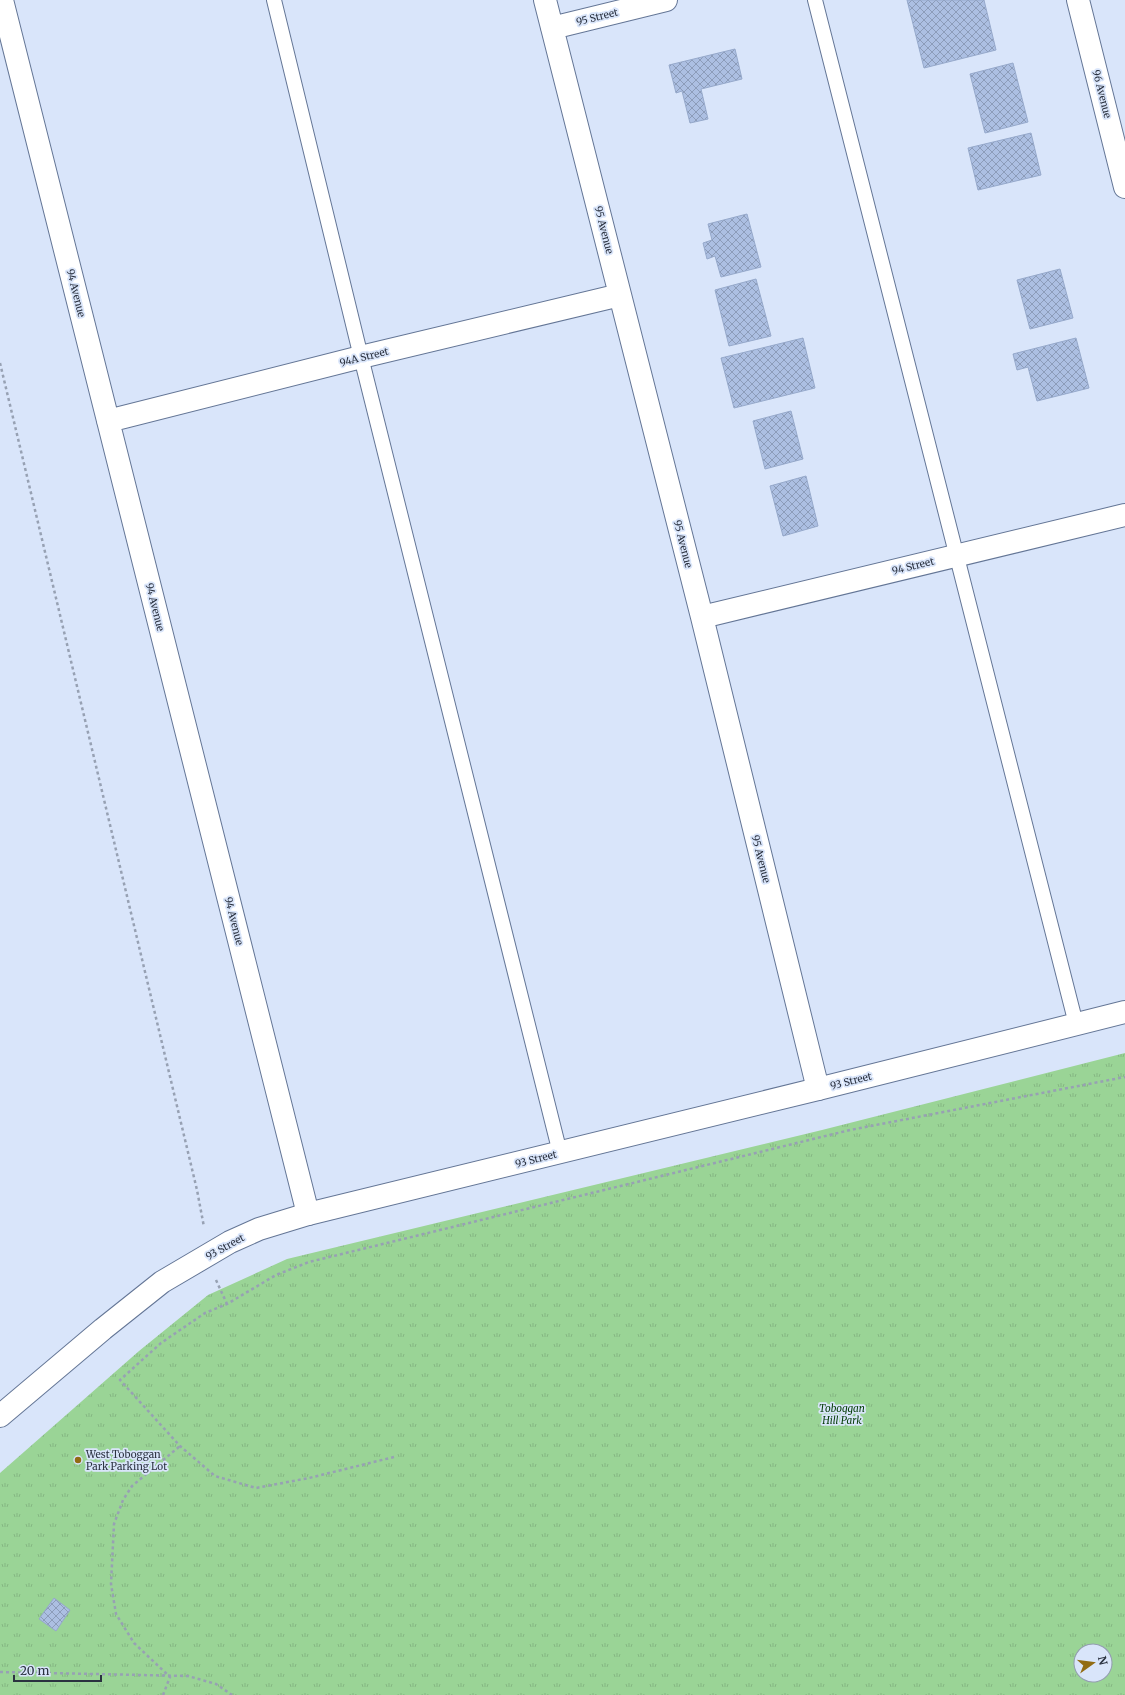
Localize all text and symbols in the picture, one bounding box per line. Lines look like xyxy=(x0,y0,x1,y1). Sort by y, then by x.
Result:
street label: 95 Street xyxy=(575,6,619,28)
street label: 96 Avenue xyxy=(1090,68,1114,120)
street label: 95 Avenue xyxy=(592,205,616,255)
street label: 94 Avenue xyxy=(64,267,88,319)
street label: 94A Street xyxy=(338,345,390,369)
street label: 95 Avenue xyxy=(671,519,695,569)
street label: 94 Street xyxy=(891,554,935,578)
street label: 94 Avenue xyxy=(143,581,167,633)
street label: 95 Avenue xyxy=(749,834,773,884)
street label: 94 Avenue xyxy=(222,895,246,947)
street label: 93 Street xyxy=(829,1070,873,1092)
street label: 93 Street xyxy=(514,1148,558,1170)
street label: 93 Street xyxy=(203,1231,247,1263)
park label: Toboggan Hill Park xyxy=(819,1402,865,1427)
place label: West Toboggan Park Parking Lot xyxy=(85,1448,167,1473)
marker: West Toboggan Park Parking Lot xyxy=(73,1455,83,1465)
north arrow xyxy=(1073,1643,1113,1683)
text: N xyxy=(1095,1655,1111,1667)
scale bar xyxy=(14,1657,101,1683)
text: 20 m xyxy=(20,1663,49,1678)

